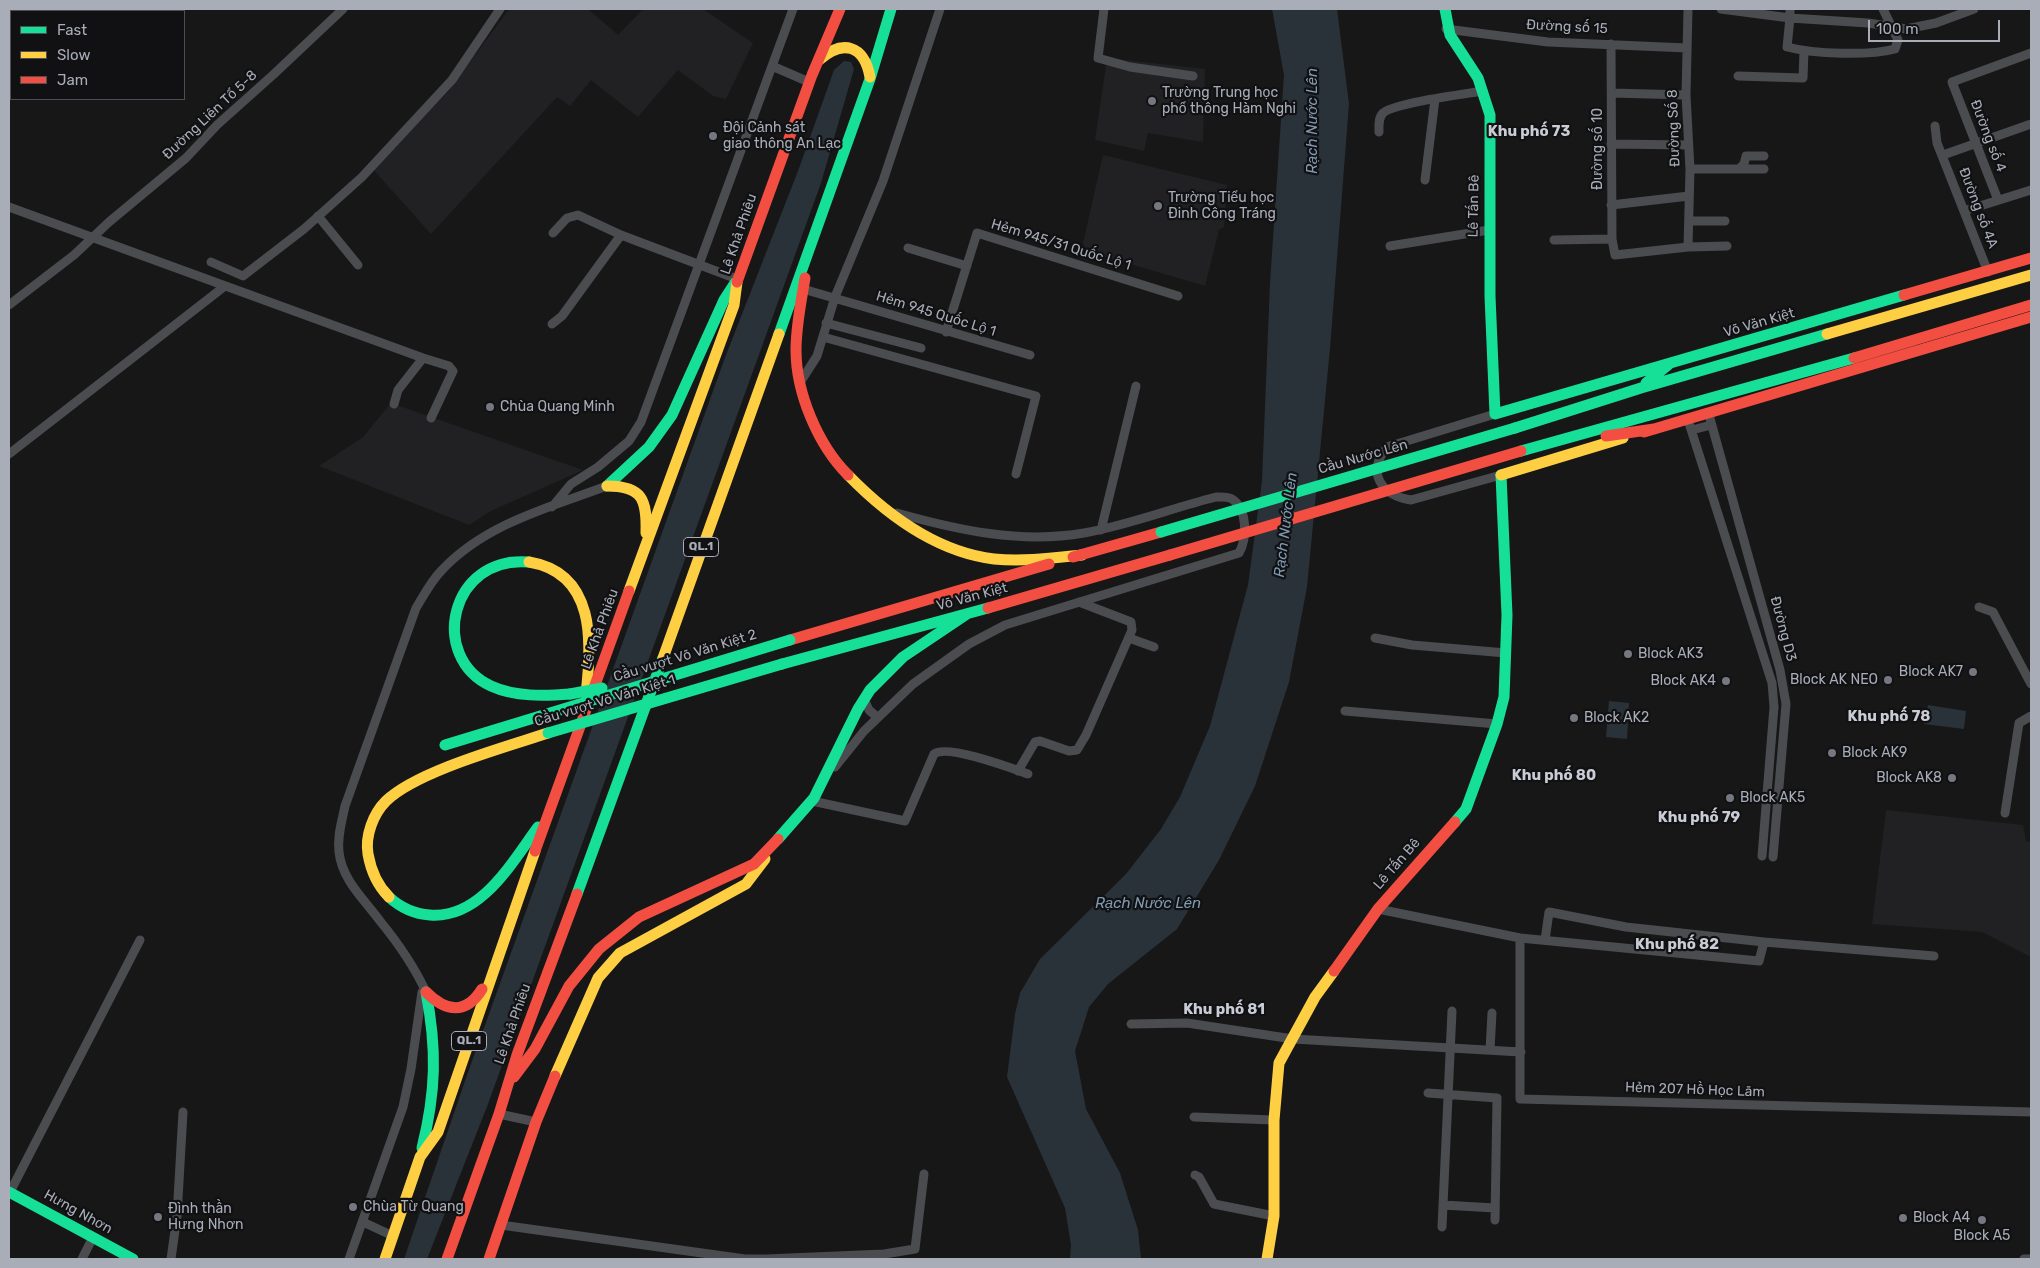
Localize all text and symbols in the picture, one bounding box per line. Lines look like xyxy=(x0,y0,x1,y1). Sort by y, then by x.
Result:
legend xyxy=(10,10,185,100)
scale bar xyxy=(1870,10,2002,42)
street label: Đường số 15 xyxy=(1526,16,1608,38)
text: 100 m xyxy=(1876,20,1918,38)
text: Fast xyxy=(57,21,87,39)
text: Slow xyxy=(57,46,90,64)
street label: Đường Liên Tổ 5-8 xyxy=(159,67,261,163)
water label: Rạch Nước Lên xyxy=(1304,68,1322,174)
text: Jam xyxy=(57,71,88,89)
place label: Trường Trung học phổ thông Hàm Nghi xyxy=(1162,85,1296,118)
street label: Đường Số 8 xyxy=(1664,89,1684,167)
marker: Trường Trung học phổ thông Hàm Nghi xyxy=(1146,95,1158,107)
street label: Đường số 4 xyxy=(1967,98,2009,174)
street label: Đường số 10 xyxy=(1590,108,1606,190)
place label: Đội Cảnh sát giao thông An Lạc xyxy=(723,120,841,152)
district label: Khu phố 73 xyxy=(1488,123,1570,141)
marker: Đội Cảnh sát giao thông An Lạc xyxy=(707,130,719,142)
street label: Đường số 4A xyxy=(1955,165,2001,251)
street label: Lê Tấn Bê xyxy=(1465,175,1483,237)
place label: Trường Tiểu học Đinh Công Tráng xyxy=(1168,190,1276,222)
street label: Lê Khả Phiêu xyxy=(717,191,761,277)
marker: Trường Tiểu học Đinh Công Tráng xyxy=(1152,200,1164,212)
street label: Hẻm 945/31 Quốc Lộ 1 xyxy=(989,216,1133,274)
street label: Hẻm 945 Quốc Lộ 1 xyxy=(874,288,998,340)
street label: Võ Văn Kiệt xyxy=(1722,305,1796,341)
place label: Chùa Quang Minh xyxy=(500,399,615,415)
marker: Chùa Quang Minh xyxy=(484,401,496,413)
street label: Cầu Nước Lên xyxy=(1316,436,1410,478)
water label: Rạch Nước Lên xyxy=(1271,471,1301,579)
road number: QL.1 xyxy=(684,538,718,556)
street label: Võ Văn Kiệt xyxy=(935,579,1009,615)
street label: Lê Khả Phiêu xyxy=(578,587,622,671)
street label: Đường D3 xyxy=(1766,595,1800,663)
street label: Cầu vượt Võ Văn Kiệt 2 xyxy=(611,626,759,686)
place label: Block AK3 xyxy=(1638,646,1703,662)
marker: Block AK3 xyxy=(1622,648,1634,660)
place label: Block AK7 xyxy=(1899,664,1963,680)
marker: Block AK7 xyxy=(1967,666,1979,678)
street label: Cầu vượt Võ Văn Kiệt 1 xyxy=(532,672,678,730)
place label: Block AK NEO xyxy=(1790,672,1878,688)
place label: Block AK4 xyxy=(1650,673,1716,689)
marker: Block AK NEO xyxy=(1882,674,1894,686)
marker: Block AK4 xyxy=(1720,675,1732,687)
district label: Khu phố 78 xyxy=(1848,708,1930,726)
place label: Block AK2 xyxy=(1584,710,1649,726)
marker: Block AK2 xyxy=(1568,712,1580,724)
place label: Block AK9 xyxy=(1842,745,1907,761)
marker: Block AK9 xyxy=(1826,747,1838,759)
district label: Khu phố 80 xyxy=(1512,767,1596,785)
place label: Block AK8 xyxy=(1876,770,1942,786)
marker: Block AK8 xyxy=(1946,772,1958,784)
place label: Block AK5 xyxy=(1740,790,1805,806)
marker: Block AK5 xyxy=(1724,792,1736,804)
district label: Khu phố 79 xyxy=(1658,809,1740,827)
street label: Lê Tấn Bê xyxy=(1370,835,1424,893)
water label: Rạch Nước Lên xyxy=(1095,895,1201,913)
district label: Khu phố 82 xyxy=(1635,936,1719,954)
street label: Lê Khả Phiêu xyxy=(491,981,535,1067)
district label: Khu phố 81 xyxy=(1183,1001,1265,1019)
road number: QL.1 xyxy=(452,1032,486,1050)
street label: Hẻm 207 Hồ Học Lãm xyxy=(1625,1079,1765,1101)
street label: Hưng Nhơn xyxy=(41,1186,115,1238)
place label: Chùa Từ Quang xyxy=(363,1199,464,1215)
place label: Đình thần Hưng Nhơn xyxy=(168,1201,244,1234)
marker: Chùa Từ Quang xyxy=(347,1201,359,1213)
place label: Block A4 xyxy=(1913,1210,1970,1226)
marker: Đình thần Hưng Nhơn xyxy=(152,1211,164,1223)
marker: Block A4 xyxy=(1897,1212,1909,1224)
marker: Block A5 xyxy=(1976,1214,1988,1226)
place label: Block A5 xyxy=(1954,1228,2010,1244)

